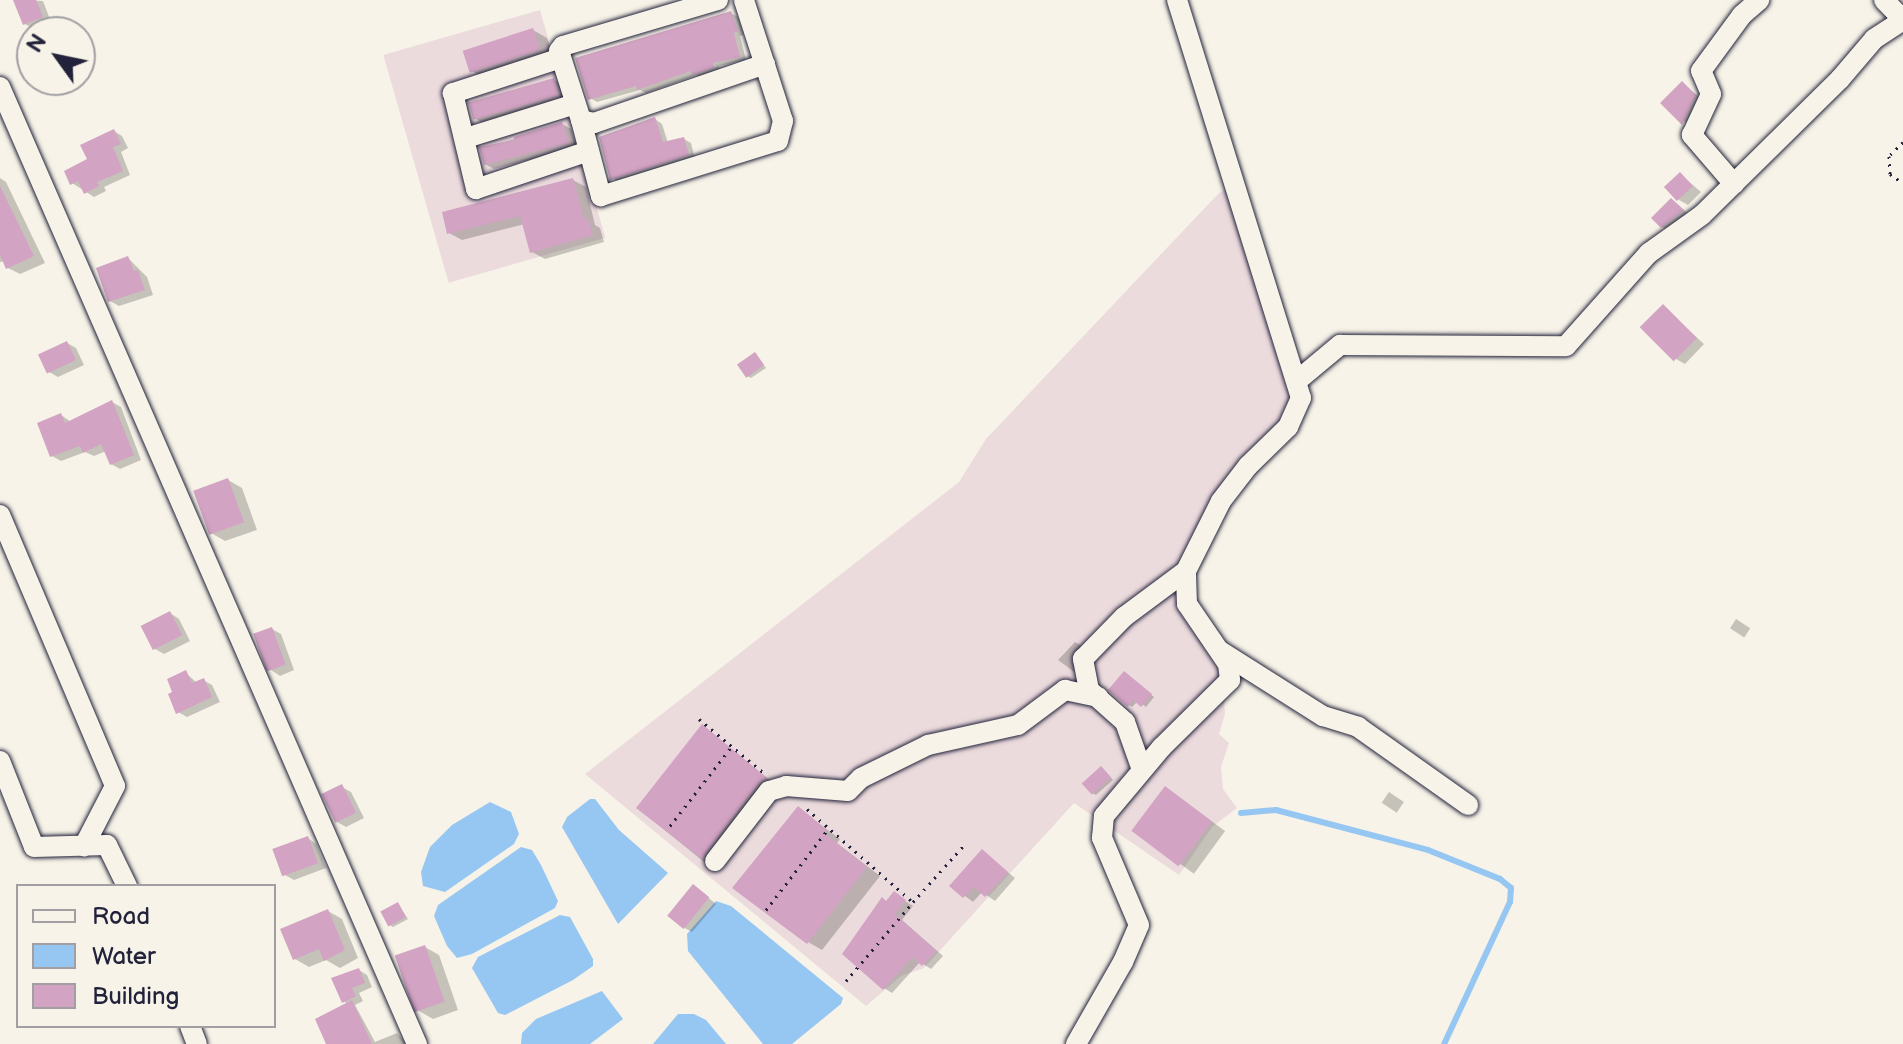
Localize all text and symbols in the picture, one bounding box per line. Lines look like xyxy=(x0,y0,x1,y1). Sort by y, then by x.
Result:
north arrow xyxy=(16,16,96,96)
text: N xyxy=(21,29,53,58)
legend xyxy=(16,884,276,1028)
text: Road xyxy=(92,902,150,931)
text: Water xyxy=(92,942,156,971)
text: Building xyxy=(92,982,179,1011)

